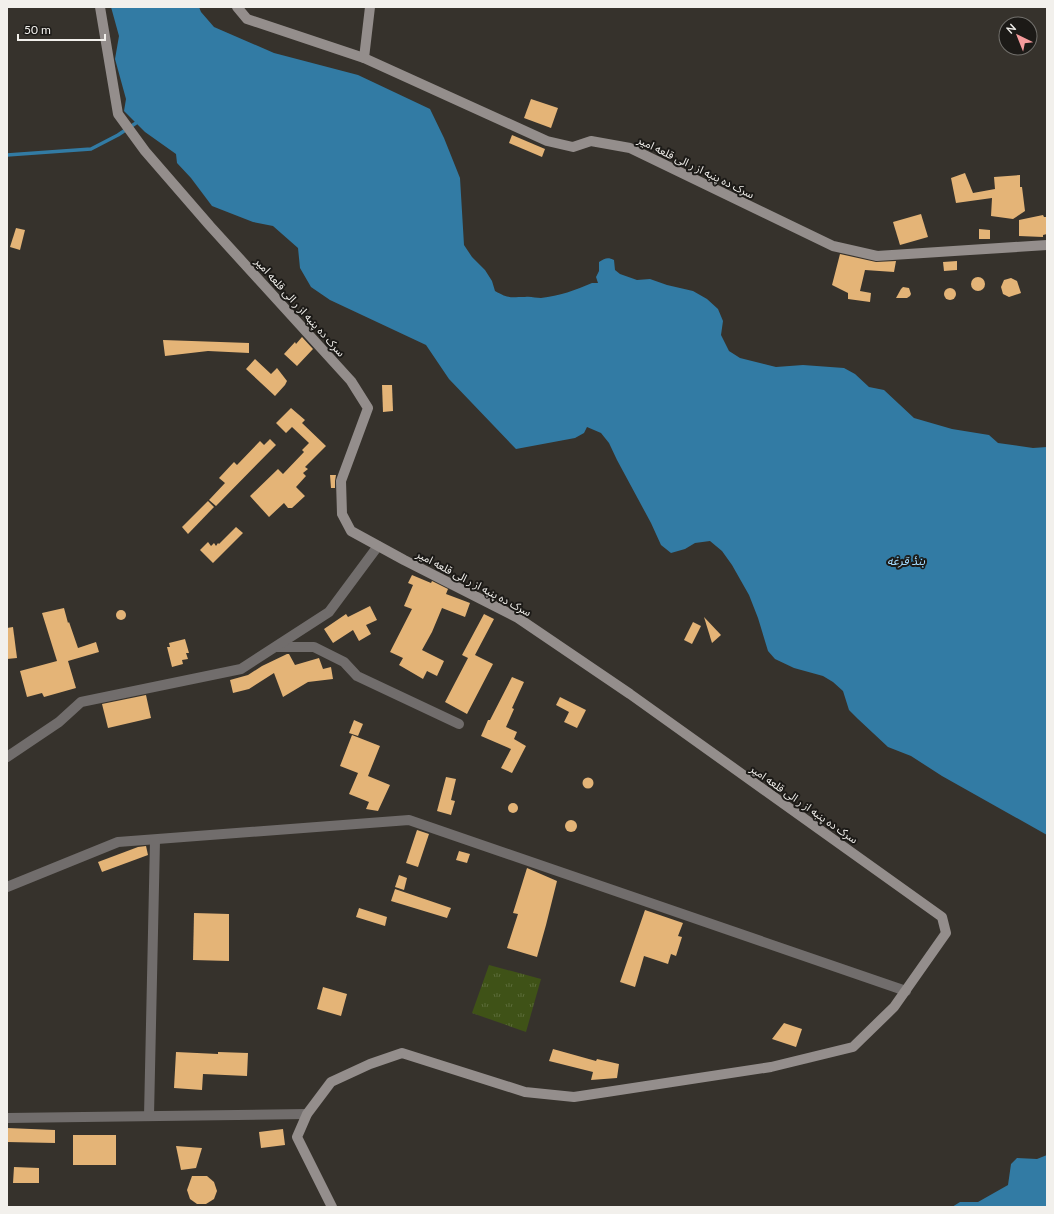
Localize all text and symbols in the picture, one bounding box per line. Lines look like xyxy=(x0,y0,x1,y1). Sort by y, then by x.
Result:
scale bar xyxy=(18,16,105,42)
north arrow xyxy=(998,16,1038,56)
text: N xyxy=(1003,21,1018,36)
text: 50 m xyxy=(24,22,51,37)
street label: سرک ده پنبه از ر الی قلعه امیر xyxy=(634,132,757,203)
street label: سرک ده پنبه از ر الی قلعه امیر xyxy=(250,254,348,360)
street label: سرک ده پنبه از ر الی قلعه امیر xyxy=(413,546,534,620)
water label: بندٔ قرغه xyxy=(887,553,926,568)
street label: سرک ده پنبه از ر الی قلعه امیر xyxy=(746,761,861,848)

